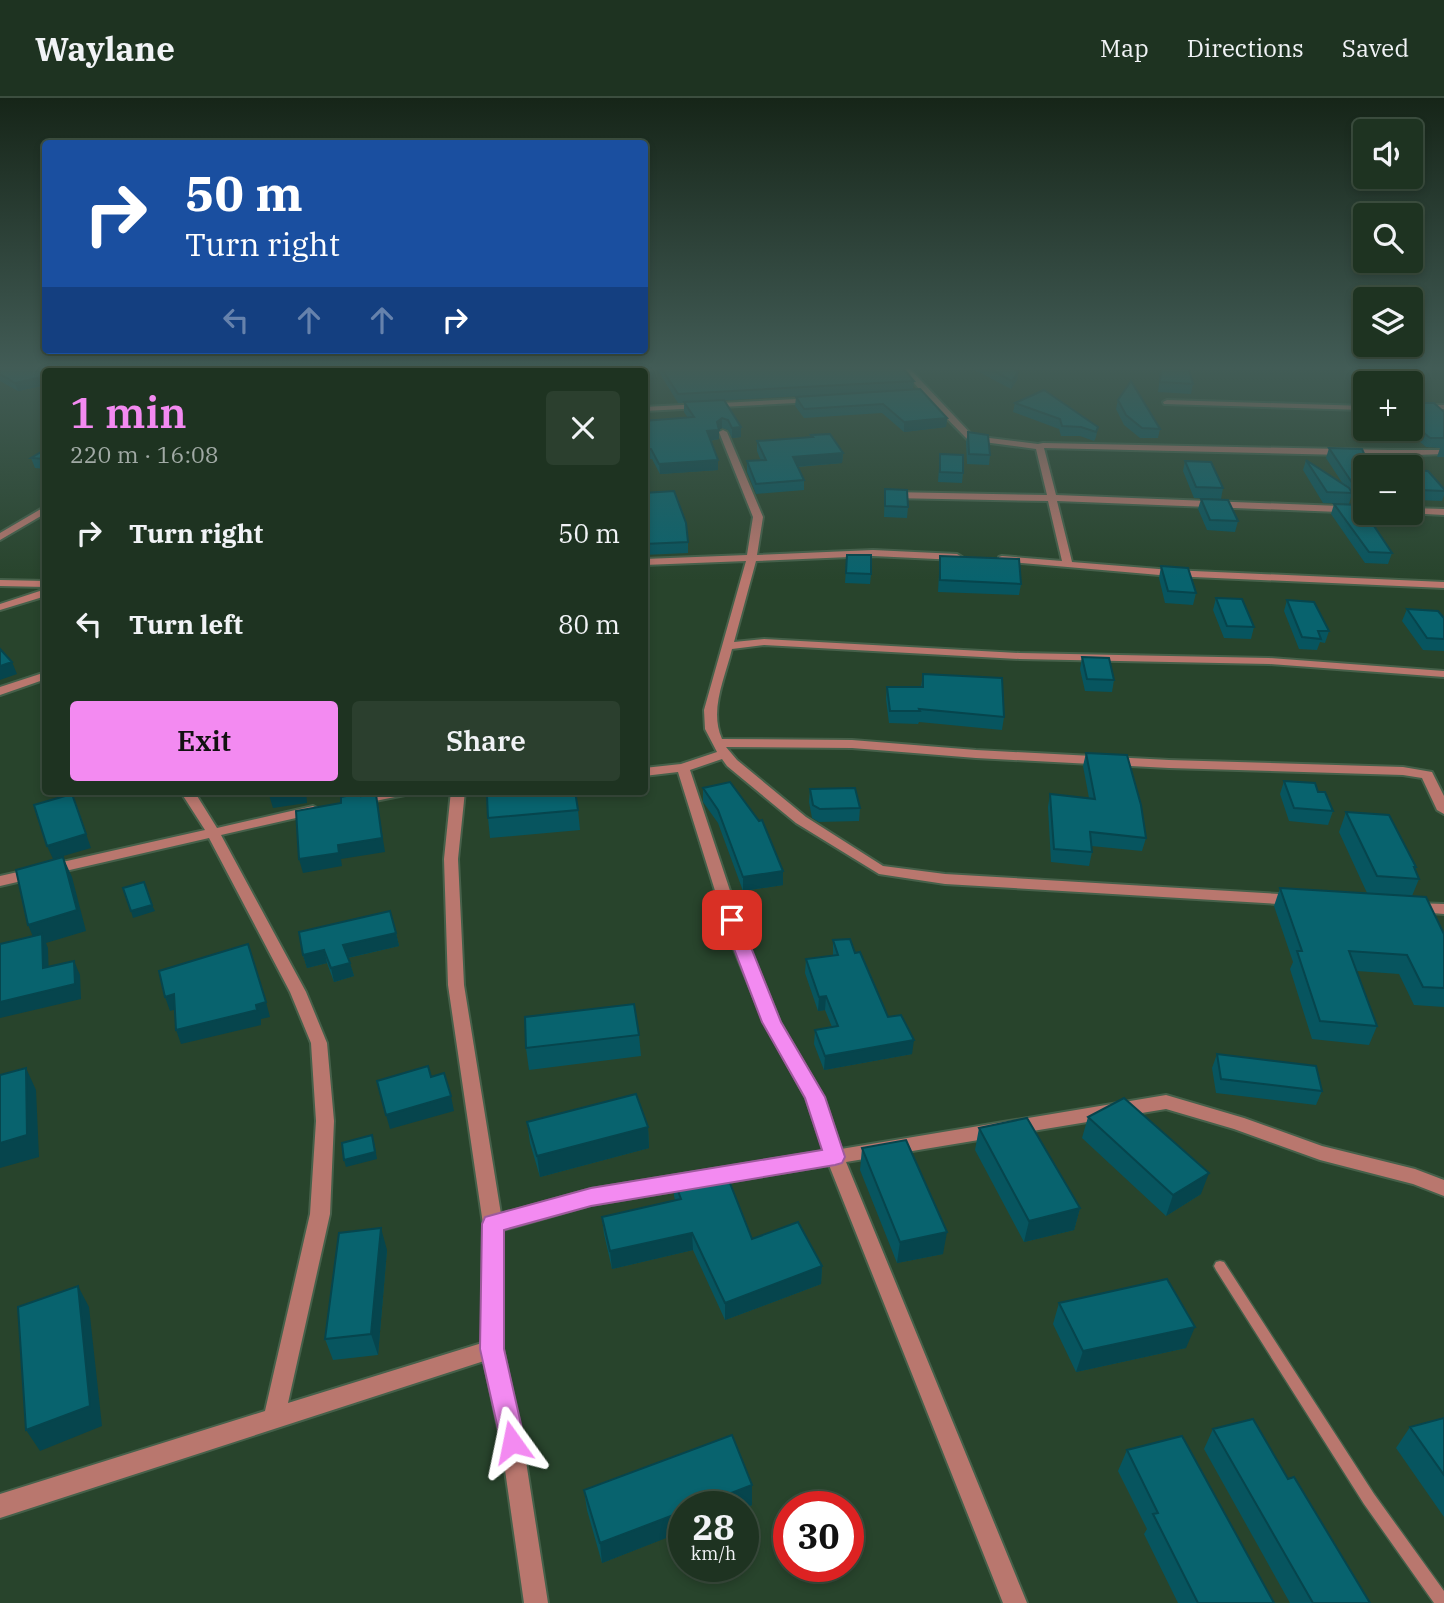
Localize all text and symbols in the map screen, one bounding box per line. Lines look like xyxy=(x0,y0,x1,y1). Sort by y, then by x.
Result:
text: Waylane xyxy=(35,27,175,70)
text: Map xyxy=(1100,32,1149,64)
text: Directions xyxy=(1187,32,1304,64)
text: Saved xyxy=(1342,32,1409,64)
map controls xyxy=(1353,119,1423,525)
button: sound xyxy=(1353,119,1423,189)
text: 50 m xyxy=(185,161,303,224)
icon: right xyxy=(70,168,161,259)
button: search xyxy=(1353,203,1423,273)
text: Turn right xyxy=(185,223,340,265)
button: layers xyxy=(1353,287,1423,357)
icon: left xyxy=(217,301,255,339)
icon: ahead xyxy=(290,301,328,339)
icon: ahead xyxy=(363,301,401,339)
icon: right xyxy=(436,301,474,339)
button: + xyxy=(1353,371,1423,441)
text: 1 min xyxy=(70,385,187,440)
button: close xyxy=(546,391,620,465)
text: 220 m · 16:08 xyxy=(70,439,219,469)
button: − xyxy=(1353,455,1423,525)
icon: right xyxy=(70,514,108,552)
text: Turn right xyxy=(129,516,263,550)
text: 50 m xyxy=(558,516,620,550)
icon: left xyxy=(70,605,108,643)
text: Turn left xyxy=(129,607,243,641)
text: 80 m xyxy=(558,607,620,641)
button: Exit xyxy=(70,701,338,781)
button: Share xyxy=(352,701,620,781)
pin xyxy=(702,890,762,950)
icon: arrive xyxy=(713,901,751,939)
position arrow xyxy=(475,1405,549,1479)
speed limit sign: 30 xyxy=(773,1491,864,1582)
text: 28 xyxy=(692,1504,735,1550)
text: km/h xyxy=(691,1542,736,1565)

